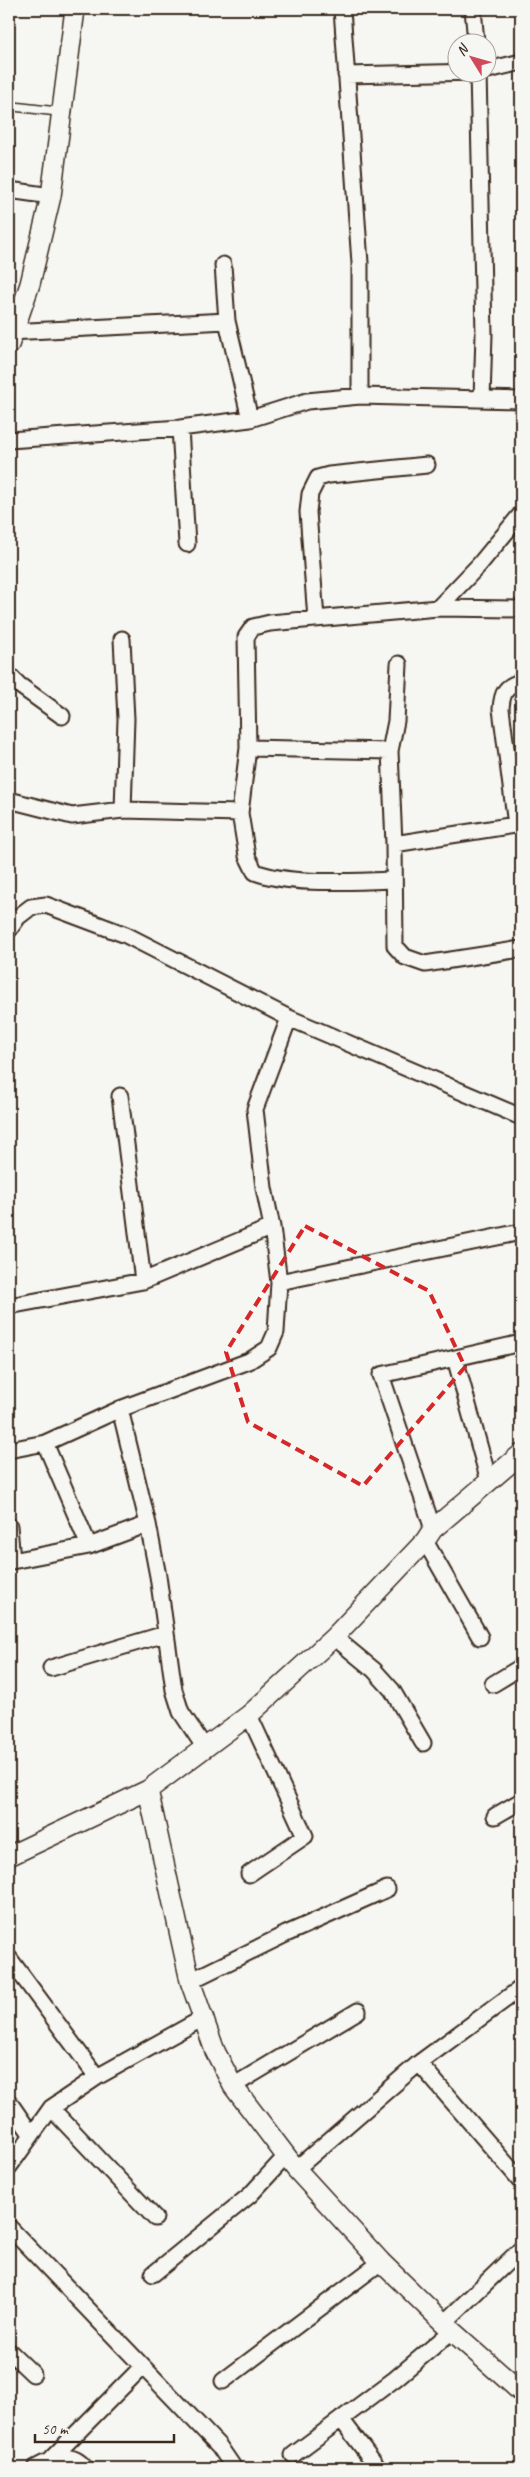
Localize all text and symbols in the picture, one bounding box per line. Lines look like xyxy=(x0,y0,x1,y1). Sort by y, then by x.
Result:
north arrow xyxy=(448,32,498,82)
text: N xyxy=(453,40,473,59)
scale bar xyxy=(35,2412,174,2444)
text: 50 m xyxy=(42,2420,69,2439)

